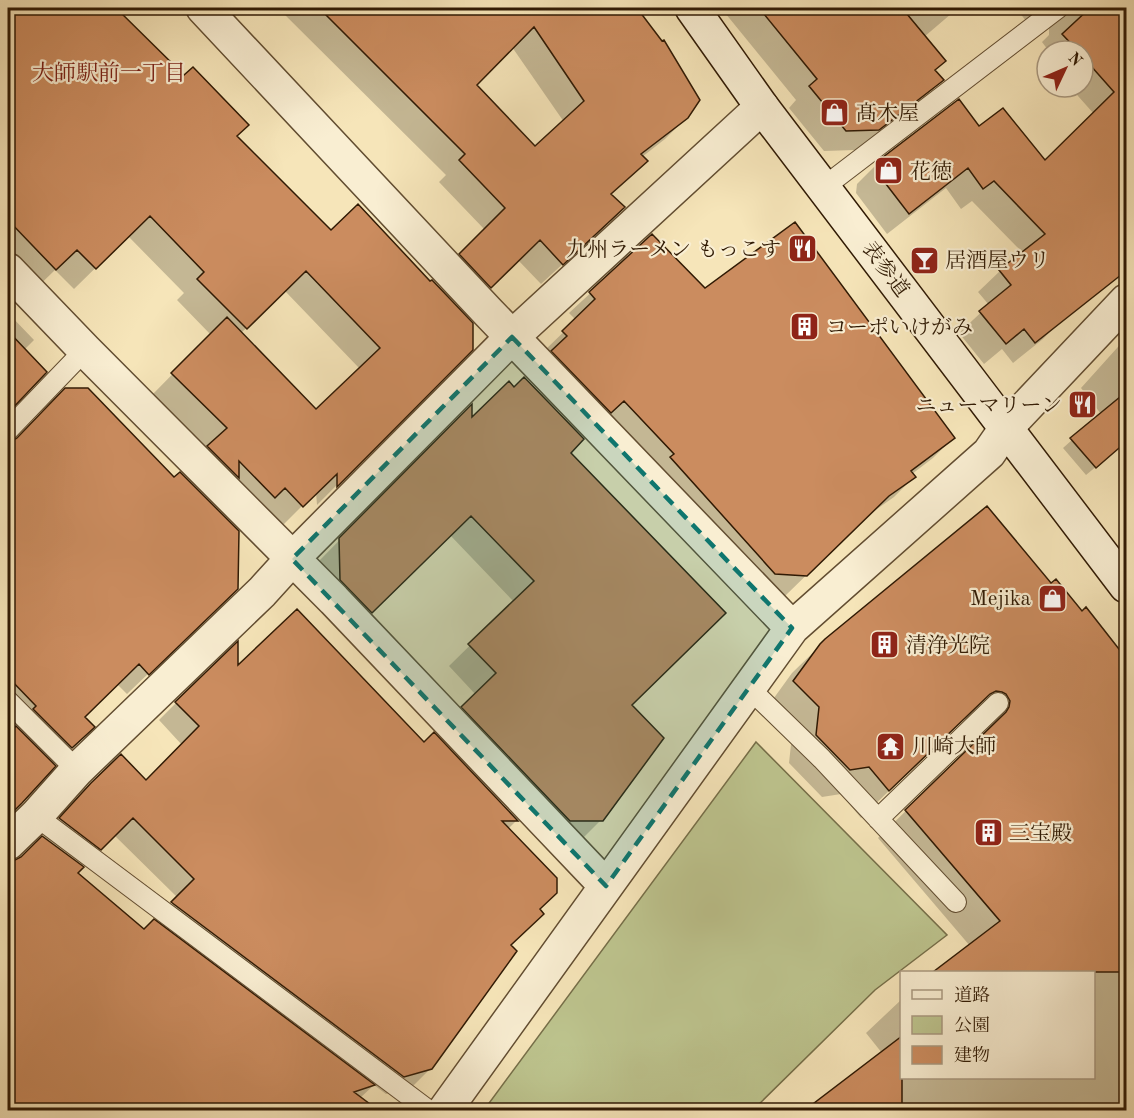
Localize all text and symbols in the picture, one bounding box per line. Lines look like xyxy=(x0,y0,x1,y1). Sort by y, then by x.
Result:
north arrow xyxy=(1035,39,1095,99)
text: N xyxy=(1064,50,1085,70)
district label: 大師駅前一丁目 xyxy=(32,61,186,85)
shop icon: 髙木屋 xyxy=(819,97,851,129)
place label: 髙木屋 xyxy=(856,102,919,125)
shop icon: 花徳 xyxy=(873,155,905,187)
place label: 花徳 xyxy=(910,160,952,183)
restaurant icon: 九州ラーメン もっこす xyxy=(786,233,818,265)
street label: 表参道 xyxy=(857,237,914,301)
place label: 九州ラーメン もっこす xyxy=(566,238,781,261)
bar icon: 居酒屋ウリ xyxy=(908,244,940,276)
place label: 居酒屋ウリ xyxy=(945,249,1050,272)
building icon: コーポいけがみ xyxy=(789,311,821,343)
place label: コーポいけがみ xyxy=(826,317,973,339)
restaurant icon: ニューマリーン xyxy=(1067,389,1099,421)
place label: ニューマリーン xyxy=(915,396,1062,417)
shop icon: Mejika xyxy=(1036,582,1068,614)
place label: Mejika xyxy=(970,589,1031,610)
building icon: 清浄光院 xyxy=(869,629,901,661)
place label: 清浄光院 xyxy=(906,634,990,657)
temple icon: 川崎大師 xyxy=(875,730,907,762)
place label: 川崎大師 xyxy=(912,735,996,758)
building icon: 三宝殿 xyxy=(972,817,1004,849)
place label: 三宝殿 xyxy=(1009,822,1072,845)
legend xyxy=(900,971,1095,1079)
text: 道路 xyxy=(954,985,990,1005)
text: 公園 xyxy=(954,1016,990,1035)
text: 建物 xyxy=(954,1045,990,1065)

